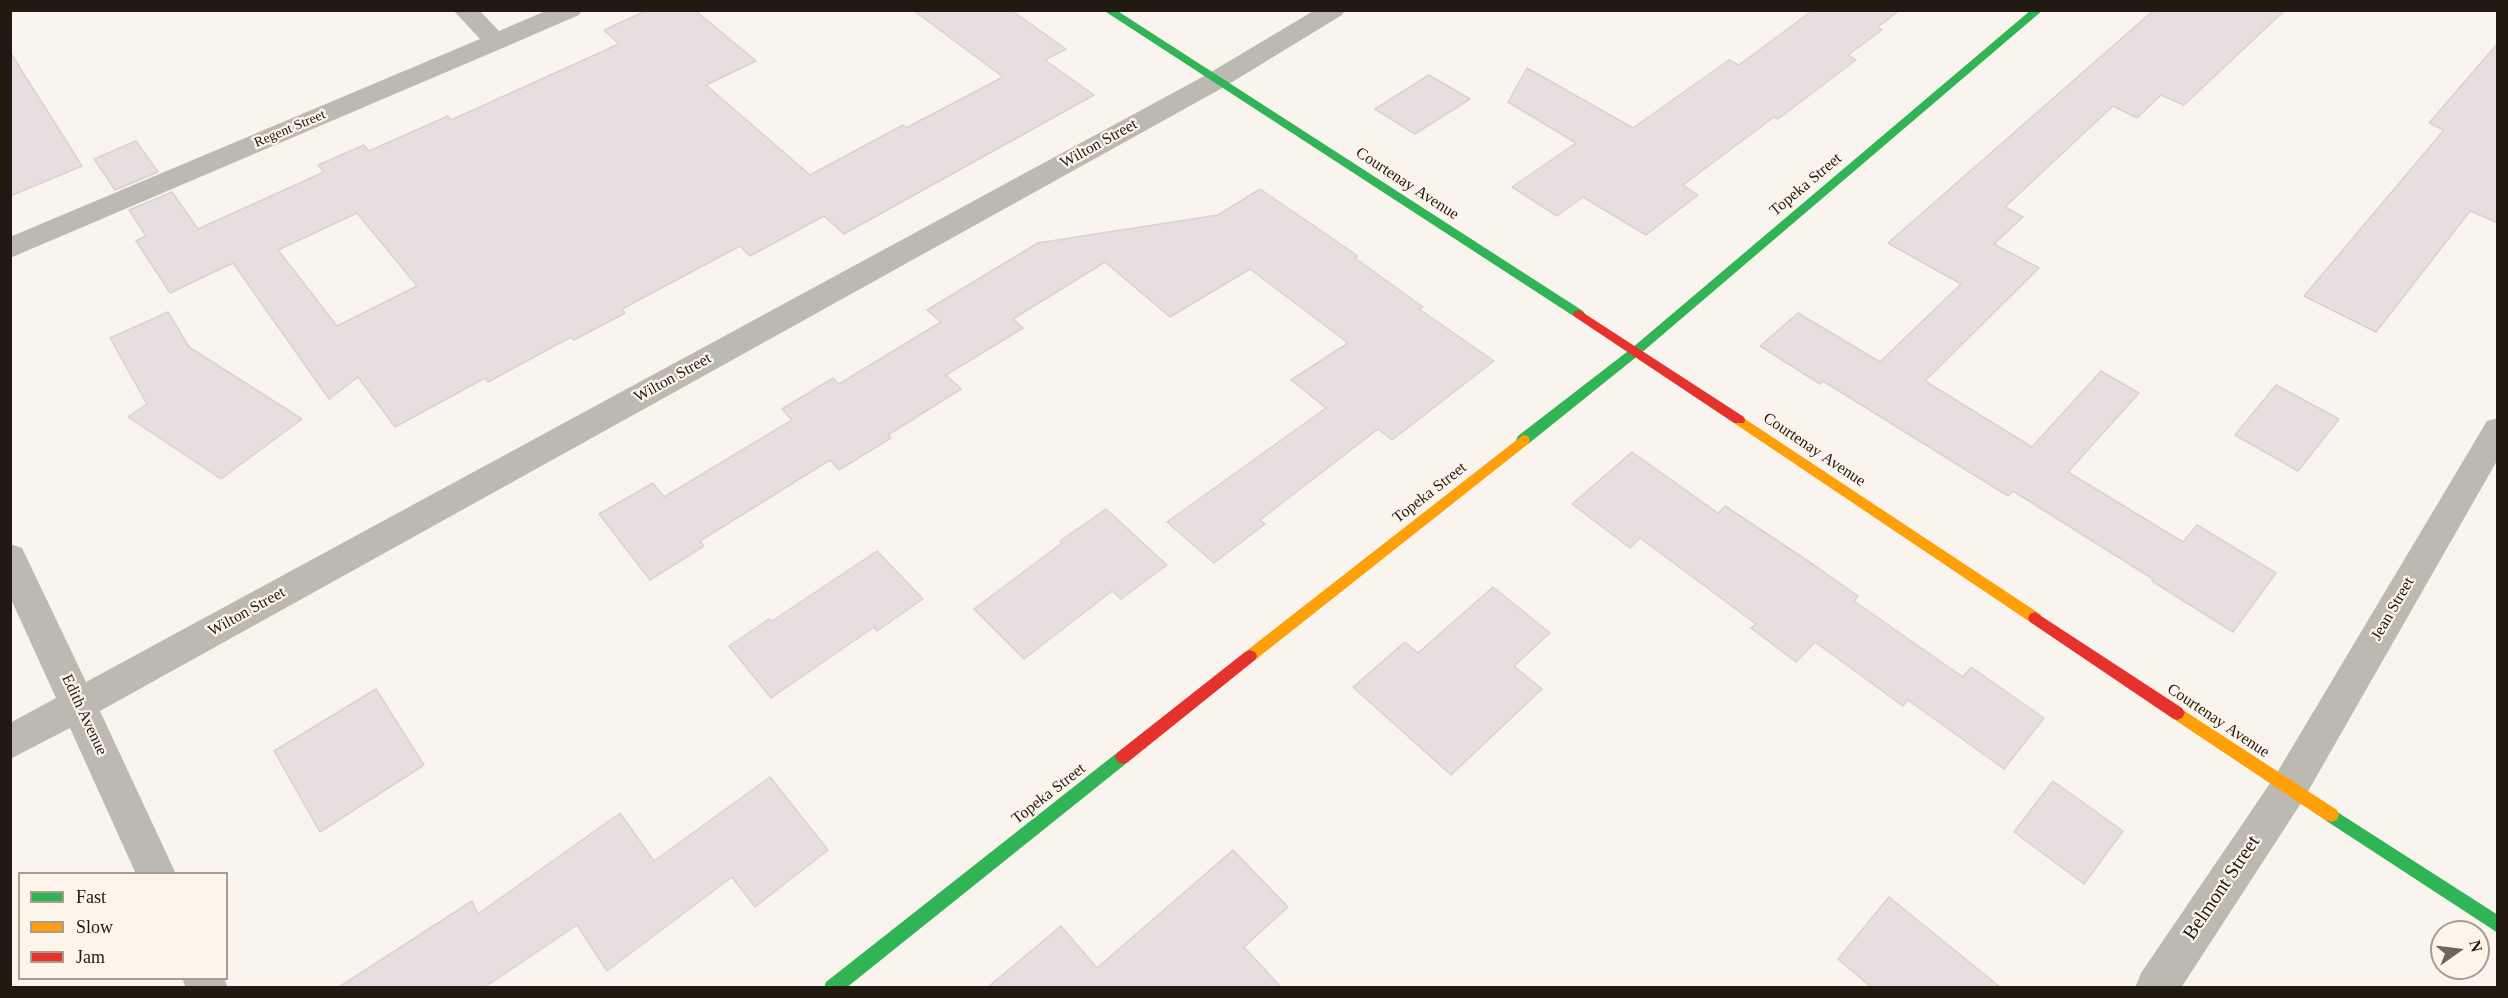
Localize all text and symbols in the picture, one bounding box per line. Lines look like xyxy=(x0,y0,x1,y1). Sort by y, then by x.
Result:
street label: Regent Street xyxy=(252,106,328,152)
street label: Wilton Street xyxy=(1057,115,1141,173)
street label: Courtenay Avenue xyxy=(1352,143,1462,225)
street label: Topeka Street xyxy=(1766,149,1846,221)
street label: Wilton Street xyxy=(631,349,715,407)
street label: Courtenay Avenue xyxy=(1759,409,1869,491)
street label: Topeka Street xyxy=(1389,458,1471,528)
street label: Jean Street xyxy=(2367,574,2419,644)
street label: Wilton Street xyxy=(205,583,289,641)
street label: Edith Avenue xyxy=(57,671,111,759)
street label: Courtenay Avenue xyxy=(2163,680,2273,762)
street label: Topeka Street xyxy=(1008,759,1090,829)
street label: Belmont Street xyxy=(2178,831,2266,945)
legend xyxy=(18,872,228,980)
text: Fast xyxy=(76,887,106,907)
text: Slow xyxy=(76,917,113,937)
north arrow xyxy=(2430,920,2490,980)
text: N xyxy=(2466,938,2486,954)
text: Jam xyxy=(76,947,105,967)

